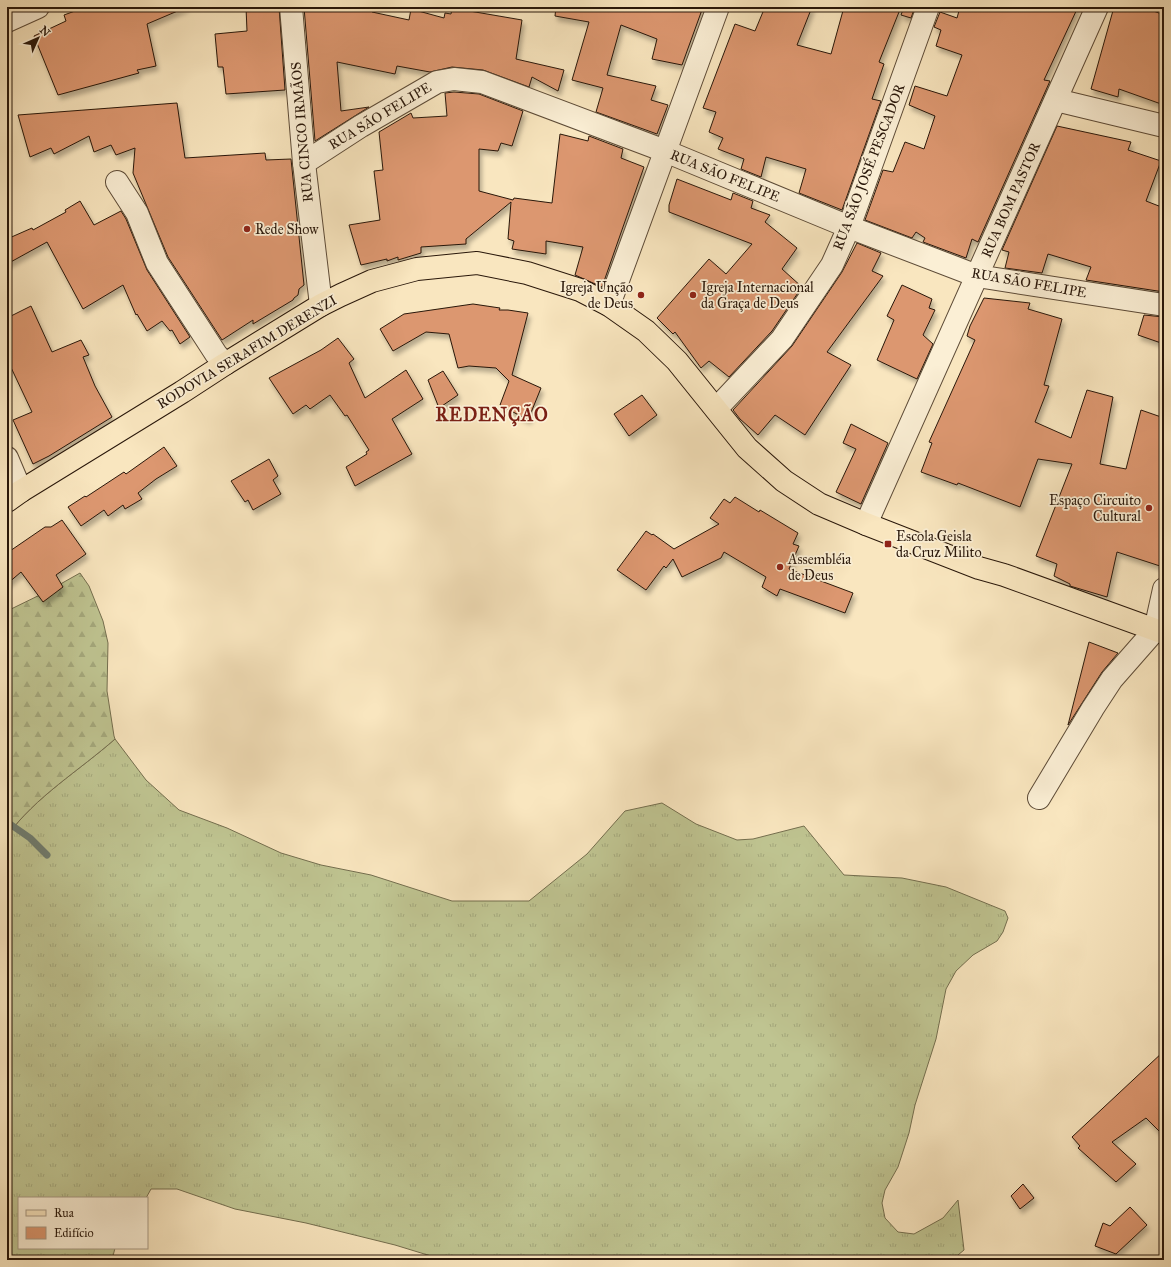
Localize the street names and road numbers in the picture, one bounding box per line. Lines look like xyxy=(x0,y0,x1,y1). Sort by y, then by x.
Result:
street label: RUA CINCO IRMÃOS xyxy=(286,61,317,203)
street label: RUA SÃO FELIPE xyxy=(325,78,434,153)
street label: RUA SÃO JOSÉ PESCADOR xyxy=(827,80,910,253)
street label: RUA BOM PASTOR xyxy=(978,139,1045,260)
street label: RUA SÃO FELIPE xyxy=(668,145,783,206)
street label: RUA SÃO FELIPE xyxy=(970,264,1088,302)
street label: RODOVIA SERAFIM DERENZI xyxy=(154,291,340,413)

